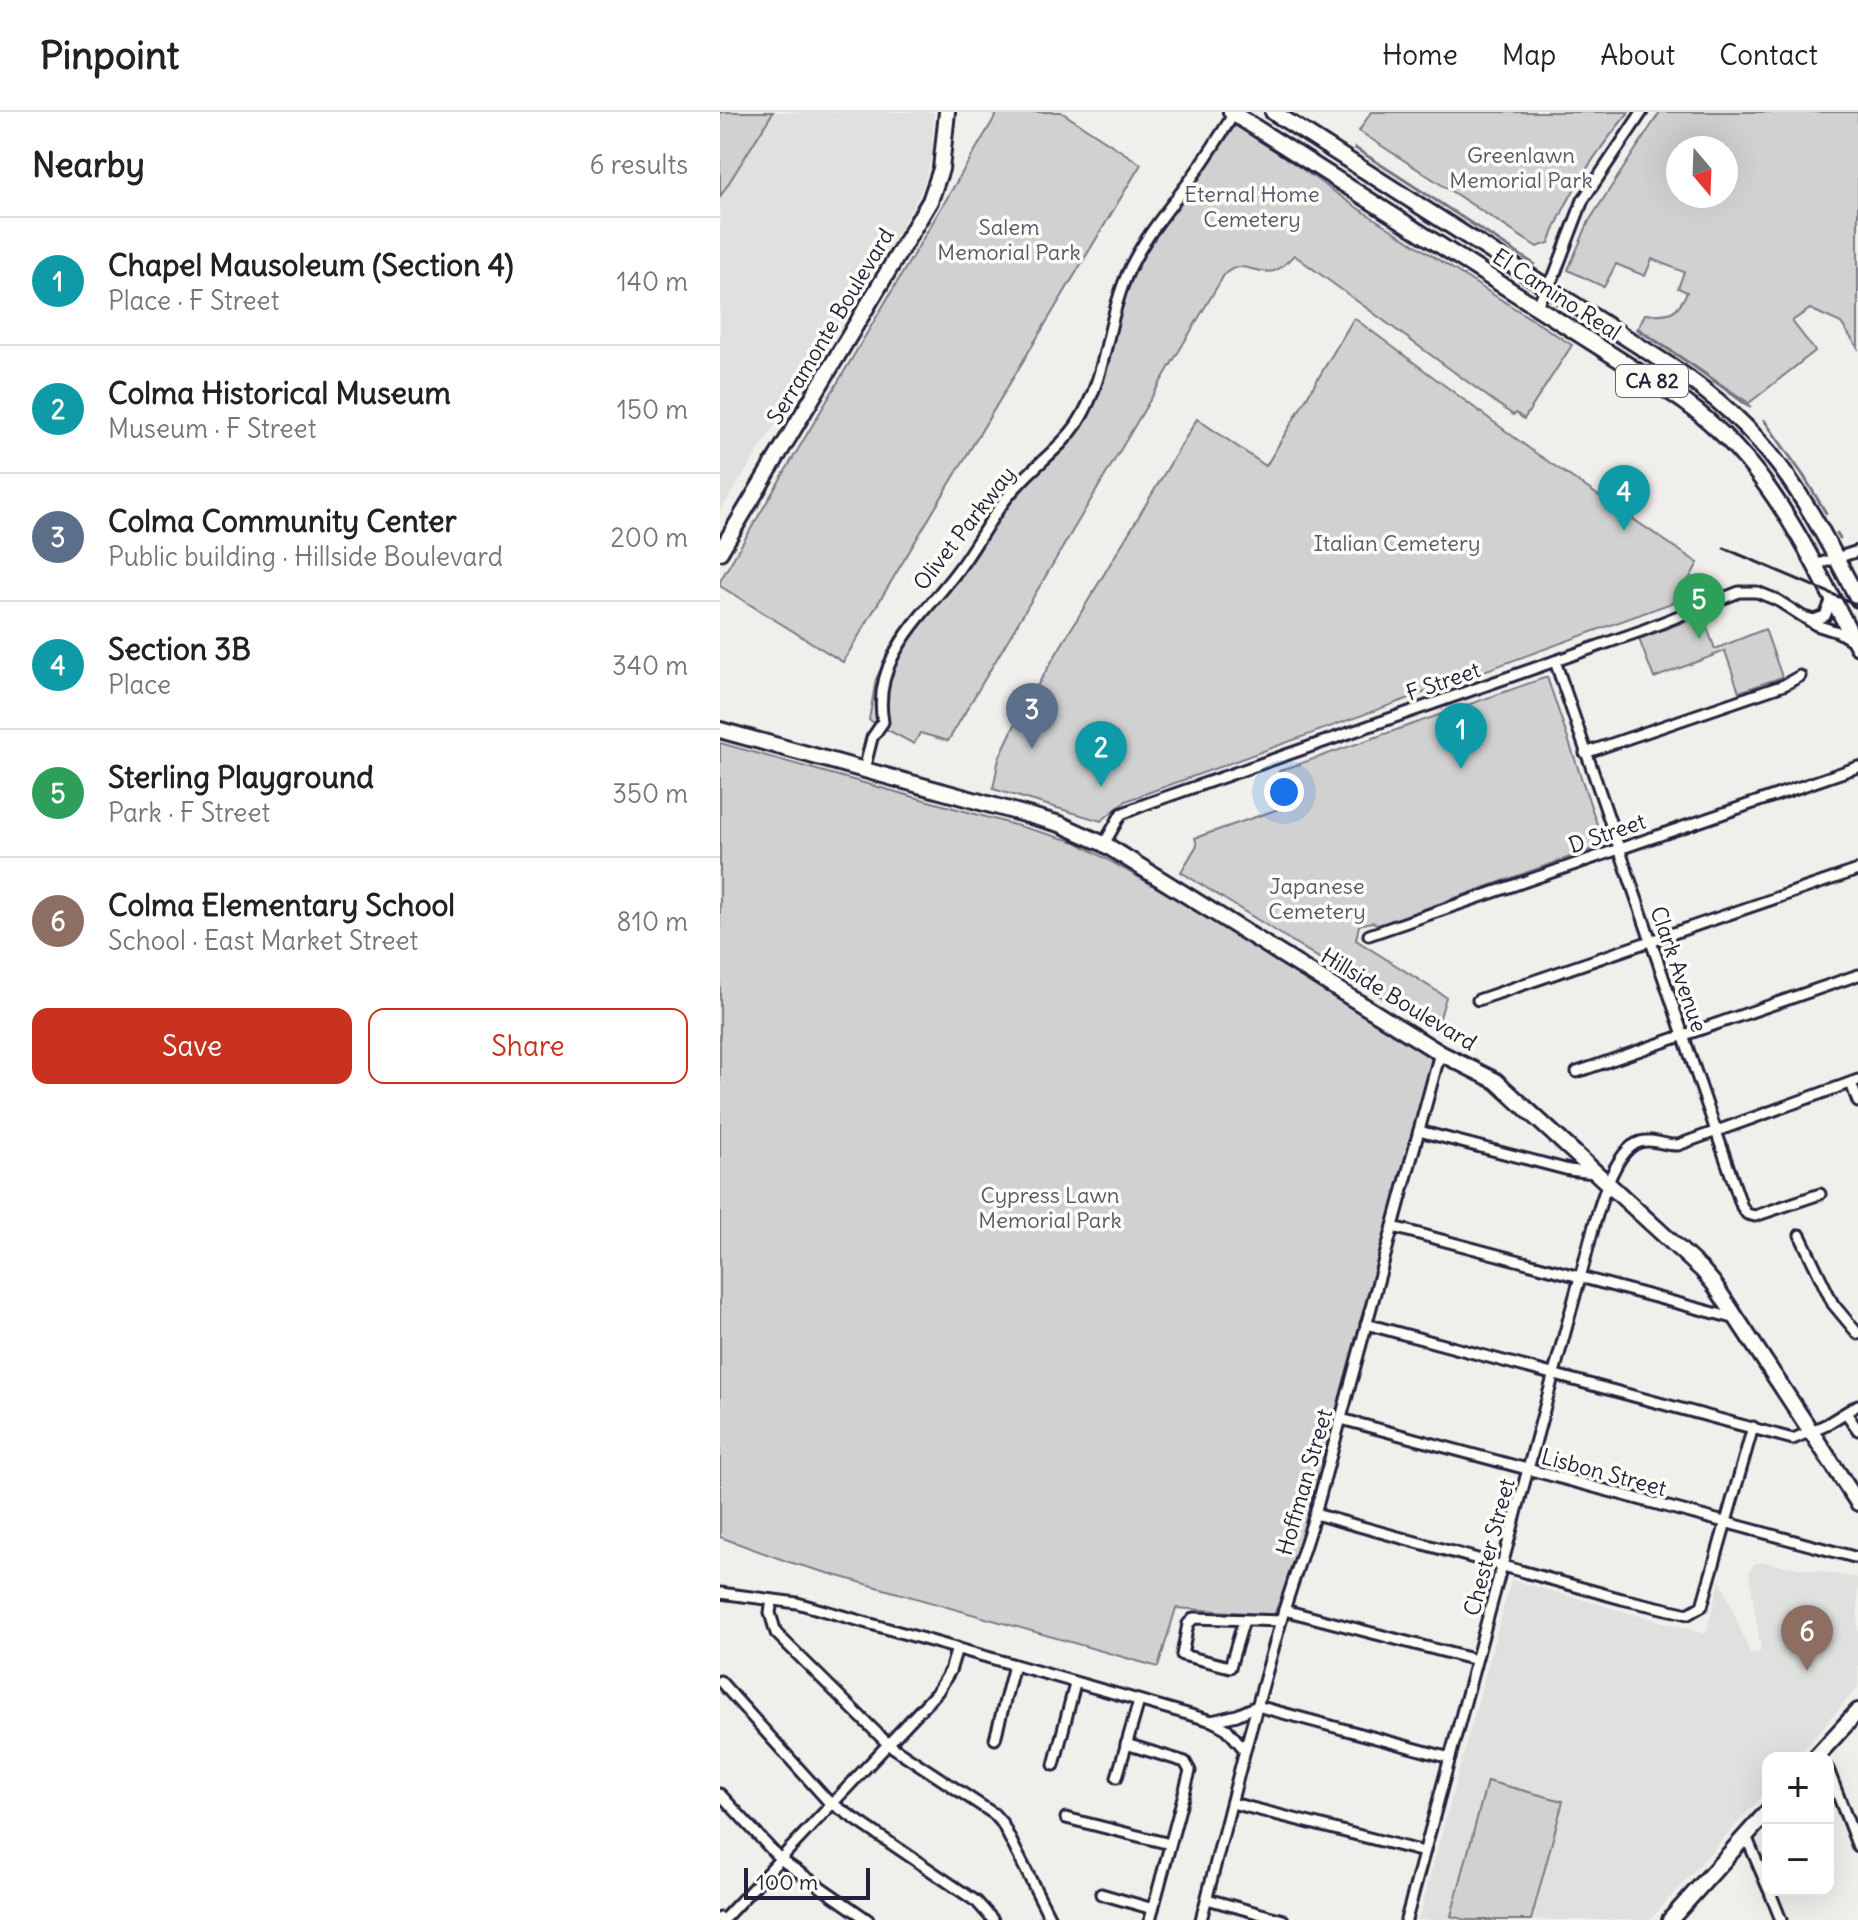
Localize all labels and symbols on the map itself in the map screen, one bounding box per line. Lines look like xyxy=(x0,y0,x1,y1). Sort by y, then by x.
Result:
north arrow xyxy=(1666,136,1738,208)
park label: Greenlawn Memorial Park xyxy=(1449,141,1593,194)
park label: Eternal Home Cemetery xyxy=(1184,180,1320,233)
park label: Salem Memorial Park xyxy=(937,213,1081,266)
street label: Serramonte Boulevard xyxy=(760,223,900,429)
street label: El Camino Real xyxy=(1488,242,1626,346)
road number: CA 82 xyxy=(1616,365,1688,397)
street label: Olivet Parkway xyxy=(907,460,1021,596)
pin: 4 xyxy=(1598,465,1650,531)
park label: Italian Cemetery xyxy=(1314,529,1480,557)
pin: 5 xyxy=(1673,573,1725,639)
street label: F Street xyxy=(1402,655,1484,707)
pin: 3 xyxy=(1006,683,1058,749)
pin: 1 xyxy=(1435,703,1487,769)
pin: 2 xyxy=(1075,721,1127,787)
your location xyxy=(1264,772,1304,812)
street label: D Street xyxy=(1565,807,1649,859)
park label: Japanese Cemetery xyxy=(1268,872,1366,925)
street label: Clark Avenue xyxy=(1644,902,1714,1036)
street label: Hillside Boulevard xyxy=(1316,942,1482,1057)
park label: Cypress Lawn Memorial Park xyxy=(978,1181,1122,1234)
street label: Hoffman Street xyxy=(1270,1406,1338,1558)
street label: Lisbon Street xyxy=(1539,1442,1669,1502)
street label: Chester Street xyxy=(1457,1475,1521,1619)
pin: 6 xyxy=(1781,1605,1833,1671)
scale bar xyxy=(744,1864,870,1900)

